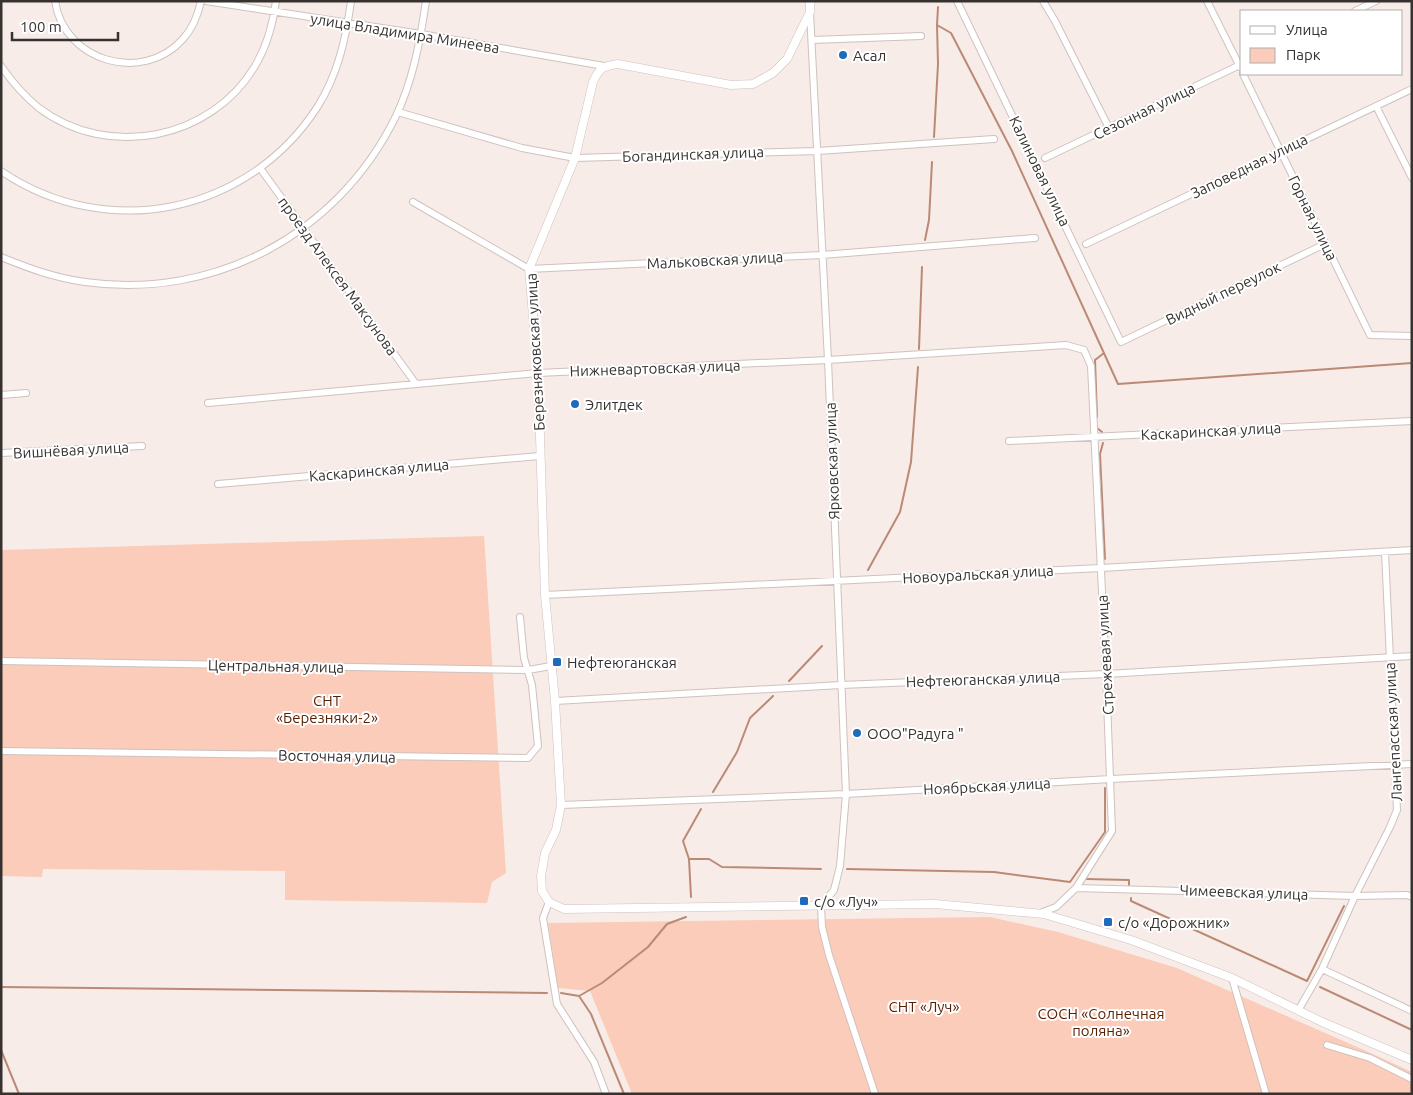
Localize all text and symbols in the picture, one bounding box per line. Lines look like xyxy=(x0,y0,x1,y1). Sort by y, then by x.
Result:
scale bar xyxy=(12,10,119,42)
street label: улица Владимира Минеева xyxy=(309,10,501,56)
legend xyxy=(1240,10,1403,75)
text: 100 m xyxy=(20,18,62,35)
text: Улица xyxy=(1286,21,1328,38)
text: Парк xyxy=(1286,46,1321,63)
place label: Асал xyxy=(853,47,886,64)
marker: Асал xyxy=(837,49,849,61)
street label: Сезонная улица xyxy=(1090,79,1198,143)
street label: Калиновая улица xyxy=(1006,113,1074,229)
street label: Заповедная улица xyxy=(1188,130,1310,202)
street label: Богандинская улица xyxy=(622,143,764,165)
street label: Горная улица xyxy=(1285,173,1341,263)
street label: проезд Алексея Максунова xyxy=(275,194,401,358)
street label: Мальковская улица xyxy=(646,248,784,272)
street label: Видный переулок xyxy=(1163,258,1283,328)
street label: Березняковская улица xyxy=(522,273,548,431)
street label: Нижневартовская улица xyxy=(569,357,741,379)
place label: Элитдек xyxy=(585,396,643,413)
marker: Элитдек xyxy=(569,398,581,410)
street label: Ярковская улица xyxy=(821,402,843,520)
street label: Каскаринская улица xyxy=(1140,419,1282,443)
street label: Вишнёвая улица xyxy=(13,438,129,462)
street label: Каскаринская улица xyxy=(308,455,450,485)
street label: Новоуральская улица xyxy=(902,562,1054,586)
street label: Стрежевая улица xyxy=(1093,594,1117,716)
place label: Нефтеюганская xyxy=(567,654,677,671)
street label: Центральная улица xyxy=(208,656,344,676)
marker: Нефтеюганская xyxy=(551,656,563,668)
street label: Лангепасская улица xyxy=(1381,662,1405,802)
street label: Нефтеюганская улица xyxy=(906,668,1060,690)
park label: СНТ «Березняки-2» xyxy=(276,692,378,726)
place label: ООО"Радуга " xyxy=(867,725,964,742)
marker: ООО"Радуга " xyxy=(851,727,863,739)
street label: Восточная улица xyxy=(278,746,396,766)
street label: Ноябрьская улица xyxy=(923,774,1051,798)
street label: Чимеевская улица xyxy=(1179,881,1309,903)
place label: с/о «Луч» xyxy=(814,893,878,910)
marker: с/о «Луч» xyxy=(798,895,810,907)
place label: с/о «Дорожник» xyxy=(1118,914,1230,931)
marker: с/о «Дорожник» xyxy=(1102,916,1114,928)
park label: СНТ «Луч» xyxy=(889,998,959,1015)
park label: СОСН «Солнечная поляна» xyxy=(1038,1005,1164,1039)

